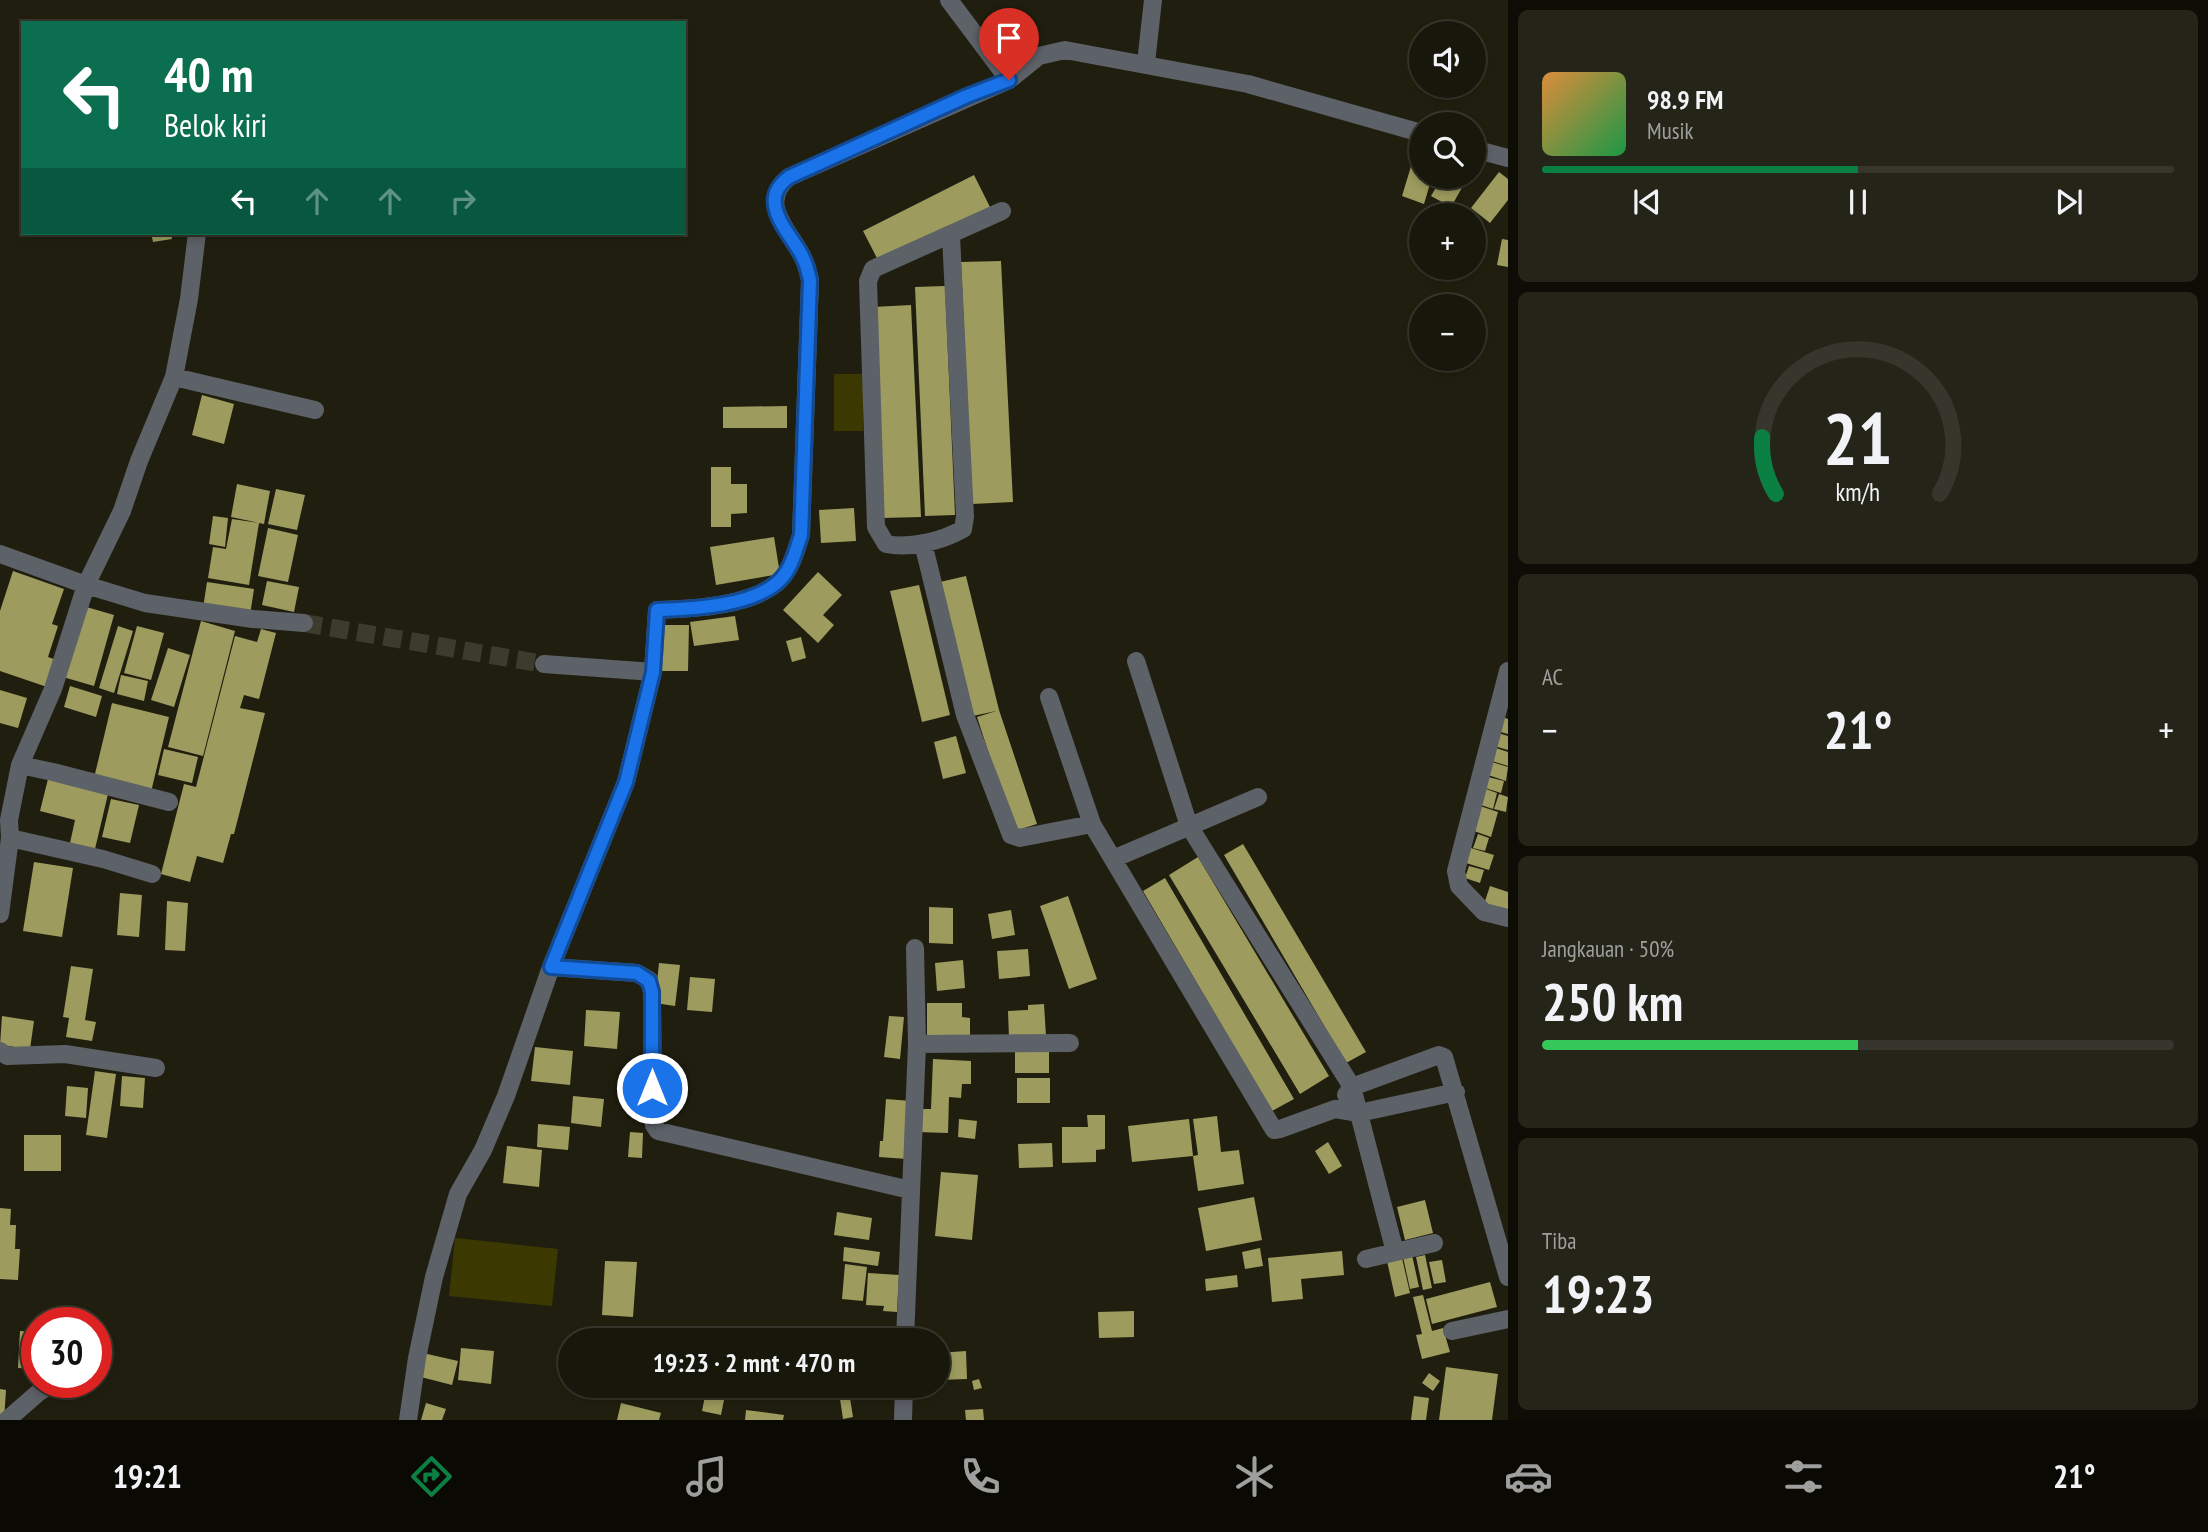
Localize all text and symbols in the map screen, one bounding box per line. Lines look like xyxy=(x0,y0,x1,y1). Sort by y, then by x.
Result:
pin xyxy=(979,8,1039,80)
icon: arrive xyxy=(990,19,1028,57)
map controls xyxy=(1409,21,1486,371)
button: sound xyxy=(1409,21,1486,98)
text: 40 m xyxy=(164,42,253,106)
icon: left xyxy=(49,49,140,140)
text: 98.9 FM xyxy=(1647,83,1723,116)
text: Belok kiri xyxy=(164,104,267,146)
button: search xyxy=(1409,112,1486,189)
text: Musik xyxy=(1647,116,1693,145)
icon: left xyxy=(225,182,263,220)
icon: ahead xyxy=(298,182,336,220)
icon: ahead xyxy=(371,182,409,220)
icon: right xyxy=(444,182,482,220)
icon: previous xyxy=(1628,183,1666,221)
icon: pause xyxy=(1839,183,1877,221)
icon: next xyxy=(2050,183,2088,221)
button: + xyxy=(1409,203,1486,280)
button: − xyxy=(1409,294,1486,371)
text: 21 xyxy=(1823,390,1893,484)
text: km/h xyxy=(1836,476,1880,508)
text: AC xyxy=(1542,662,1563,691)
text: 21° xyxy=(1824,696,1892,763)
text: − xyxy=(1542,705,1558,754)
text: + xyxy=(2158,705,2174,754)
text: Jangkauan · 50% xyxy=(1542,934,1674,963)
text: 250 km xyxy=(1542,968,1683,1035)
position arrow xyxy=(615,1051,689,1125)
text: Tiba xyxy=(1542,1226,1576,1255)
text: 19:23 xyxy=(1542,1260,1654,1327)
speed limit sign: 30 xyxy=(21,1307,112,1398)
text: 19:23 · 2 mnt · 470 m xyxy=(653,1346,855,1379)
icon: directions xyxy=(407,1452,456,1501)
icon: music xyxy=(682,1452,731,1501)
icon: phone xyxy=(956,1452,1005,1501)
icon: climate xyxy=(1230,1452,1279,1501)
icon: car xyxy=(1504,1452,1553,1501)
icon: filters xyxy=(1779,1452,1828,1501)
text: 19:21 xyxy=(113,1455,182,1497)
text: 21° xyxy=(2053,1455,2095,1497)

